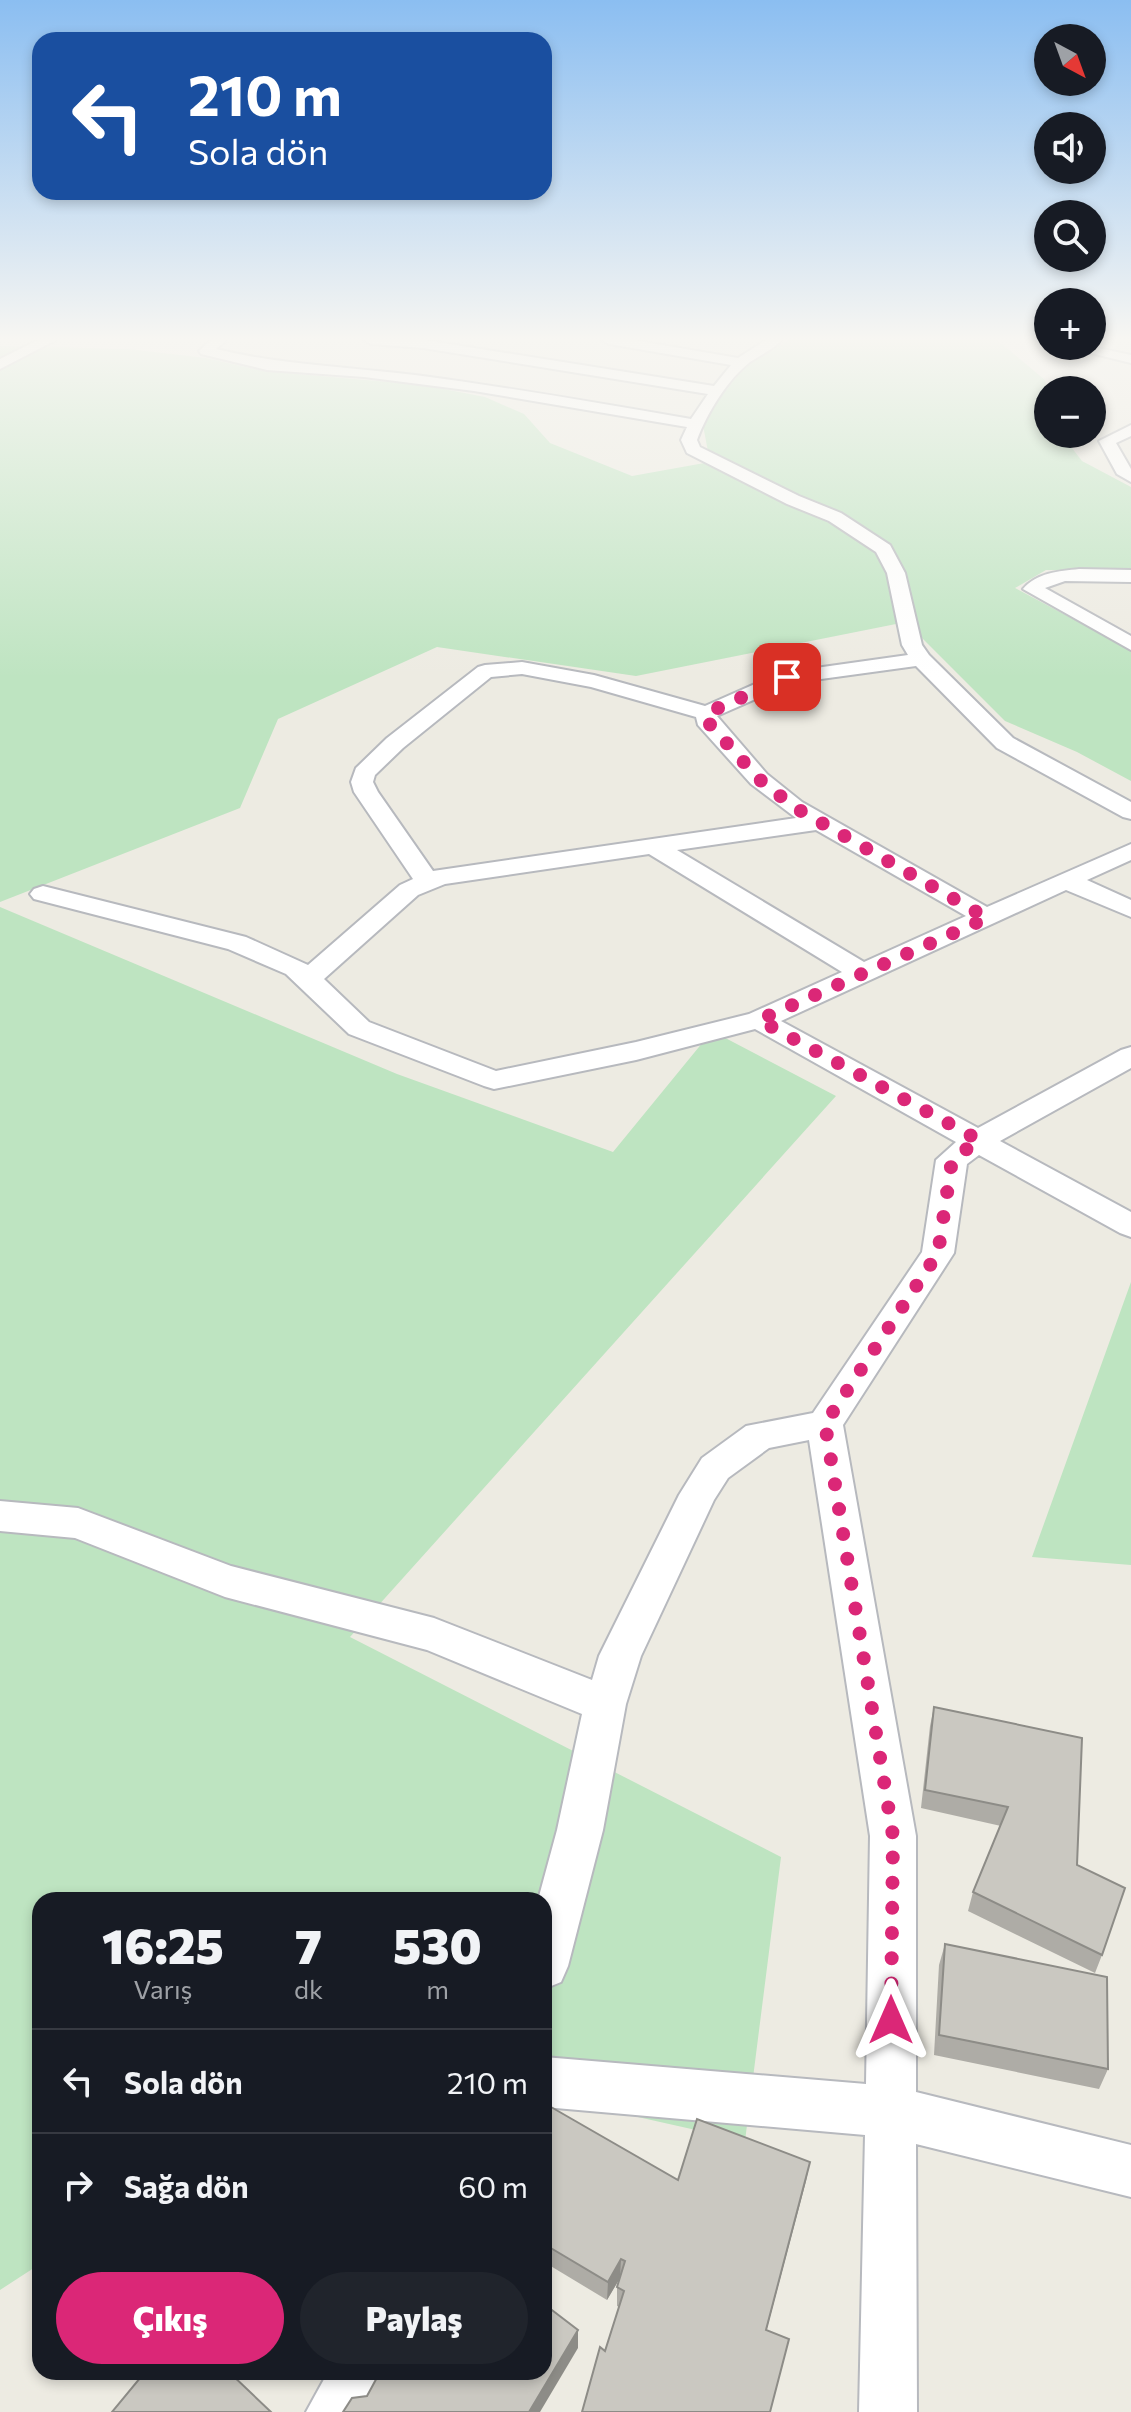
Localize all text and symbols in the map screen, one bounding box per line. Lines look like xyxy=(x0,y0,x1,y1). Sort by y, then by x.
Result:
north arrow xyxy=(1034,24,1106,96)
map controls xyxy=(1034,24,1106,448)
text: 210 m xyxy=(188,59,342,128)
icon: left xyxy=(56,64,160,168)
button: sound xyxy=(1034,112,1106,184)
text: Sola dön xyxy=(188,128,328,172)
button: search xyxy=(1034,200,1106,272)
button: + xyxy=(1034,288,1106,360)
button: − xyxy=(1034,376,1106,448)
pin xyxy=(753,643,821,711)
icon: arrive xyxy=(765,655,809,699)
text: 16:25 xyxy=(102,1915,224,1974)
text: 7 xyxy=(295,1915,322,1974)
text: 530 xyxy=(393,1915,482,1974)
text: Varış xyxy=(133,1973,192,2004)
text: dk xyxy=(294,1973,323,2004)
text: m xyxy=(426,1973,449,2004)
position arrow xyxy=(849,1978,933,2062)
icon: left xyxy=(56,2059,100,2103)
text: Sola dön xyxy=(124,2063,243,2100)
text: 210 m xyxy=(447,2063,528,2100)
icon: right xyxy=(56,2163,100,2207)
text: Sağa dön xyxy=(124,2167,249,2204)
text: 60 m xyxy=(458,2167,528,2204)
button: Çıkış xyxy=(56,2272,284,2364)
button: Paylaş xyxy=(300,2272,528,2364)

